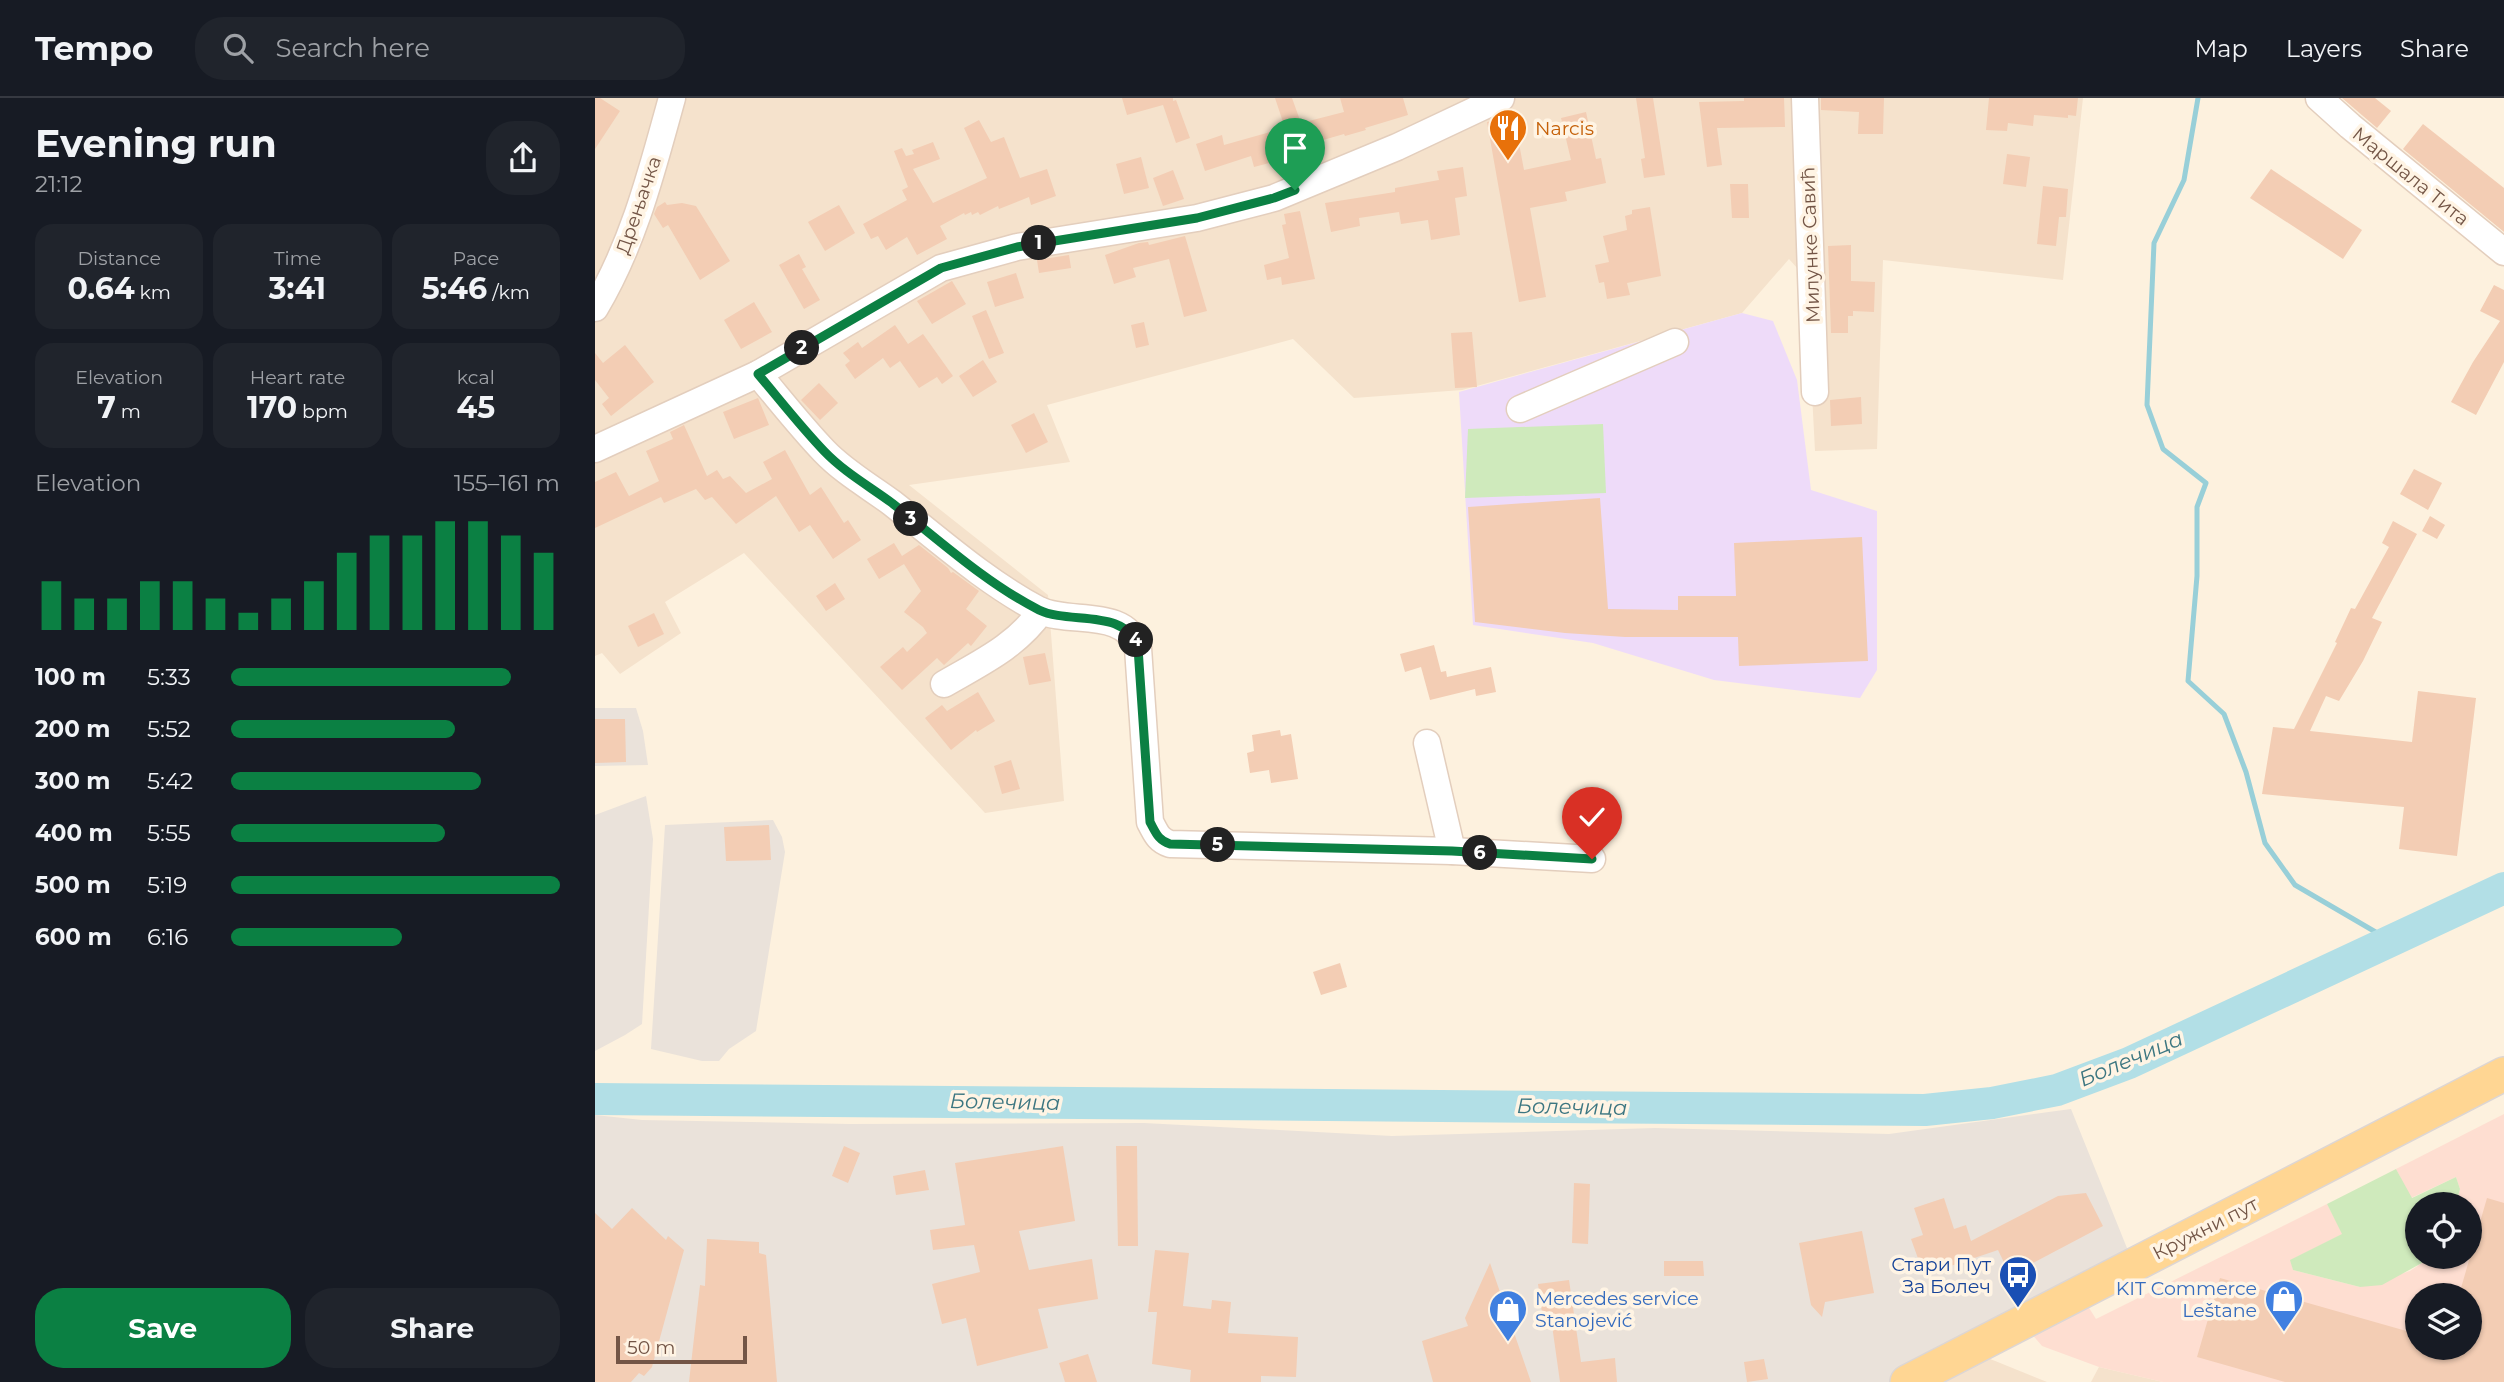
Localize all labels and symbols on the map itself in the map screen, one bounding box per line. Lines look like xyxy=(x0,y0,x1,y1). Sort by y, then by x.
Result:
restaurant icon: Narcis xyxy=(1487,107,1529,162)
place label: Narcis xyxy=(1535,117,1594,140)
pin xyxy=(1265,118,1325,190)
street label: Маршала Тита xyxy=(2348,122,2474,230)
street label: Дрењачка xyxy=(611,153,666,257)
street label: Милунке Савић xyxy=(1796,167,1825,323)
pin: 1 xyxy=(1021,226,1057,260)
pin: 2 xyxy=(785,330,819,366)
pin: 3 xyxy=(893,502,929,536)
pin: 4 xyxy=(1119,622,1153,658)
pin xyxy=(1562,787,1622,859)
pin: 5 xyxy=(1201,828,1235,862)
pin: 6 xyxy=(1463,836,1498,870)
water label: Болечица xyxy=(2075,1025,2187,1092)
water label: Болечица xyxy=(949,1088,1061,1115)
water label: Болечица xyxy=(1516,1093,1628,1120)
street label: Кружни пут xyxy=(2149,1192,2262,1265)
place label: Стари Пут За Болеч xyxy=(1891,1253,1991,1298)
bus stop icon: Стари Пут За Болеч xyxy=(1997,1254,2039,1309)
place label: KIT Commerce Leštane xyxy=(2116,1277,2257,1322)
shop icon: KIT Commerce Leštane xyxy=(2263,1278,2305,1333)
place label: Mercedes service Stanojević xyxy=(1535,1287,1699,1332)
shop icon: Mercedes service Stanojević xyxy=(1487,1288,1529,1343)
scale bar xyxy=(616,1333,747,1365)

